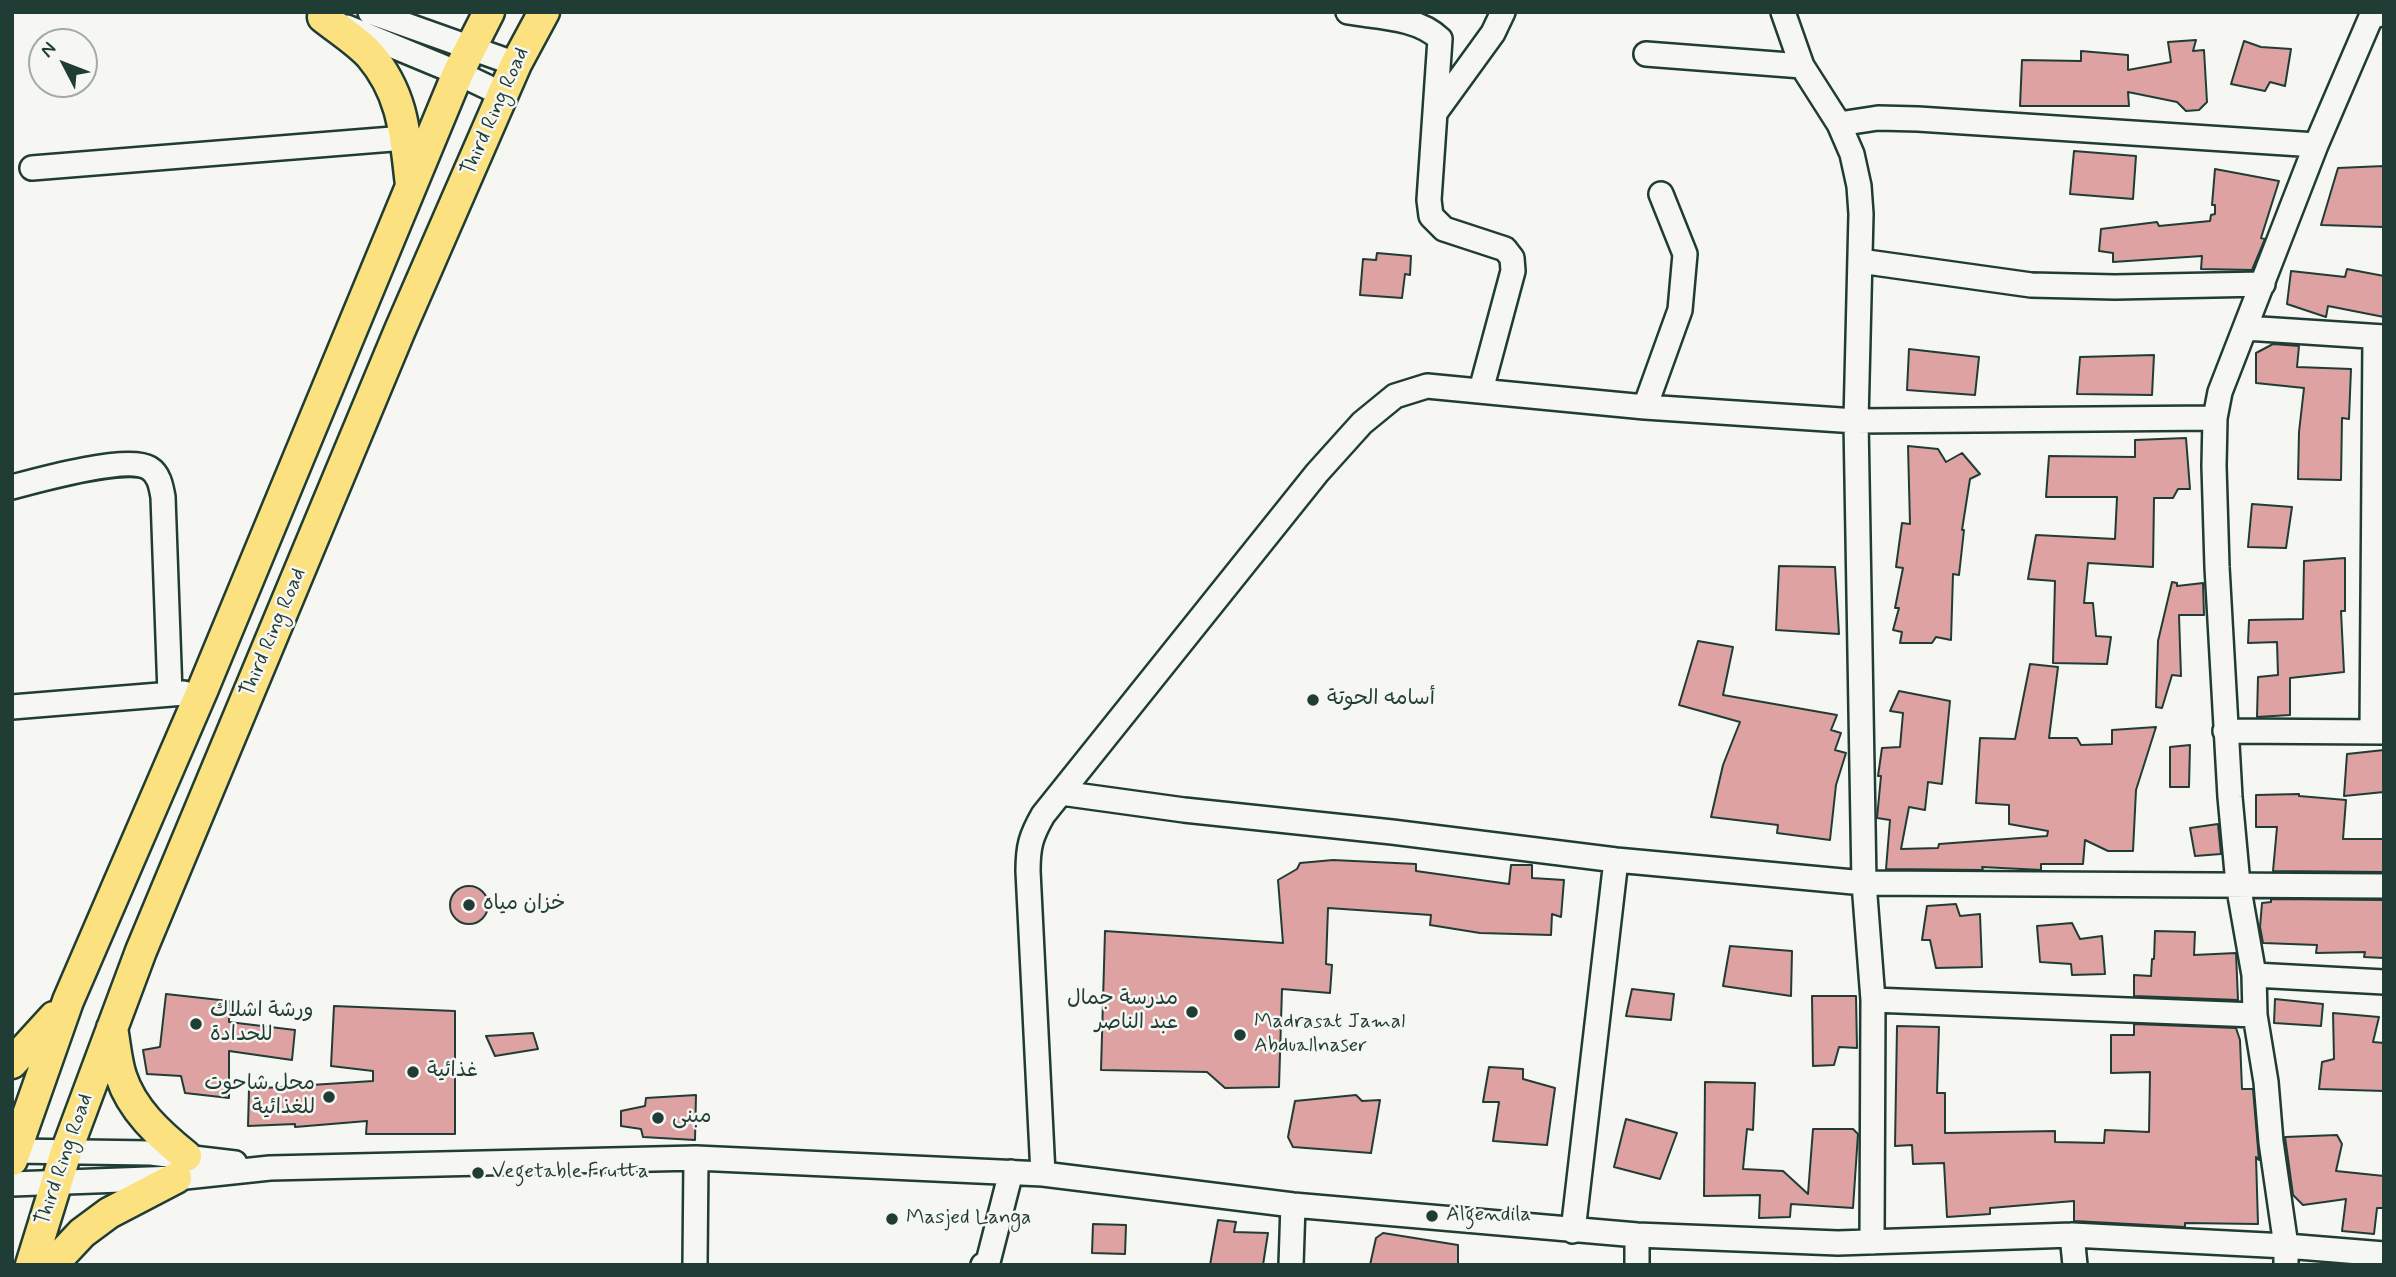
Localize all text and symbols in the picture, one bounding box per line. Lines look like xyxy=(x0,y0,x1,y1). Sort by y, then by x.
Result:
north arrow xyxy=(28,28,98,98)
text: N xyxy=(35,37,62,63)
street label: Third Ring Road xyxy=(456,44,536,180)
street label: Third Ring Road xyxy=(236,565,312,701)
place label: أسامه الحوتة xyxy=(1327,687,1435,713)
marker: أسامه الحوتة xyxy=(1305,692,1321,708)
place label: خزان مياه xyxy=(483,892,565,918)
marker: خزان مياه xyxy=(461,897,477,913)
place label: مدرسة جمال عبد الناصر xyxy=(1067,987,1178,1037)
place label: ورشة اشلاك للحدادة xyxy=(210,999,313,1049)
marker: مدرسة جمال عبد الناصر xyxy=(1184,1004,1200,1020)
place label: Madrasat Jamal Abduallnaser xyxy=(1254,1010,1405,1060)
marker: ورشة اشلاك للحدادة xyxy=(188,1016,204,1032)
marker: Madrasat Jamal Abduallnaser xyxy=(1232,1027,1248,1043)
place label: غذائية xyxy=(427,1059,478,1085)
marker: غذائية xyxy=(405,1064,421,1080)
place label: محل شاحوت للغذائية xyxy=(204,1072,315,1122)
marker: محل شاحوت للغذائية xyxy=(321,1089,337,1105)
street label: Third Ring Road xyxy=(31,1091,99,1229)
place label: مبنى xyxy=(672,1105,711,1131)
marker: مبنى xyxy=(650,1110,666,1126)
place label: Vegetable Frutta xyxy=(492,1160,649,1186)
marker: Vegetable Frutta xyxy=(470,1165,486,1181)
place label: Algendila xyxy=(1446,1203,1531,1229)
place label: Masjed Langa xyxy=(906,1206,1031,1232)
marker: Algendila xyxy=(1424,1208,1440,1224)
marker: Masjed Langa xyxy=(884,1211,900,1227)

